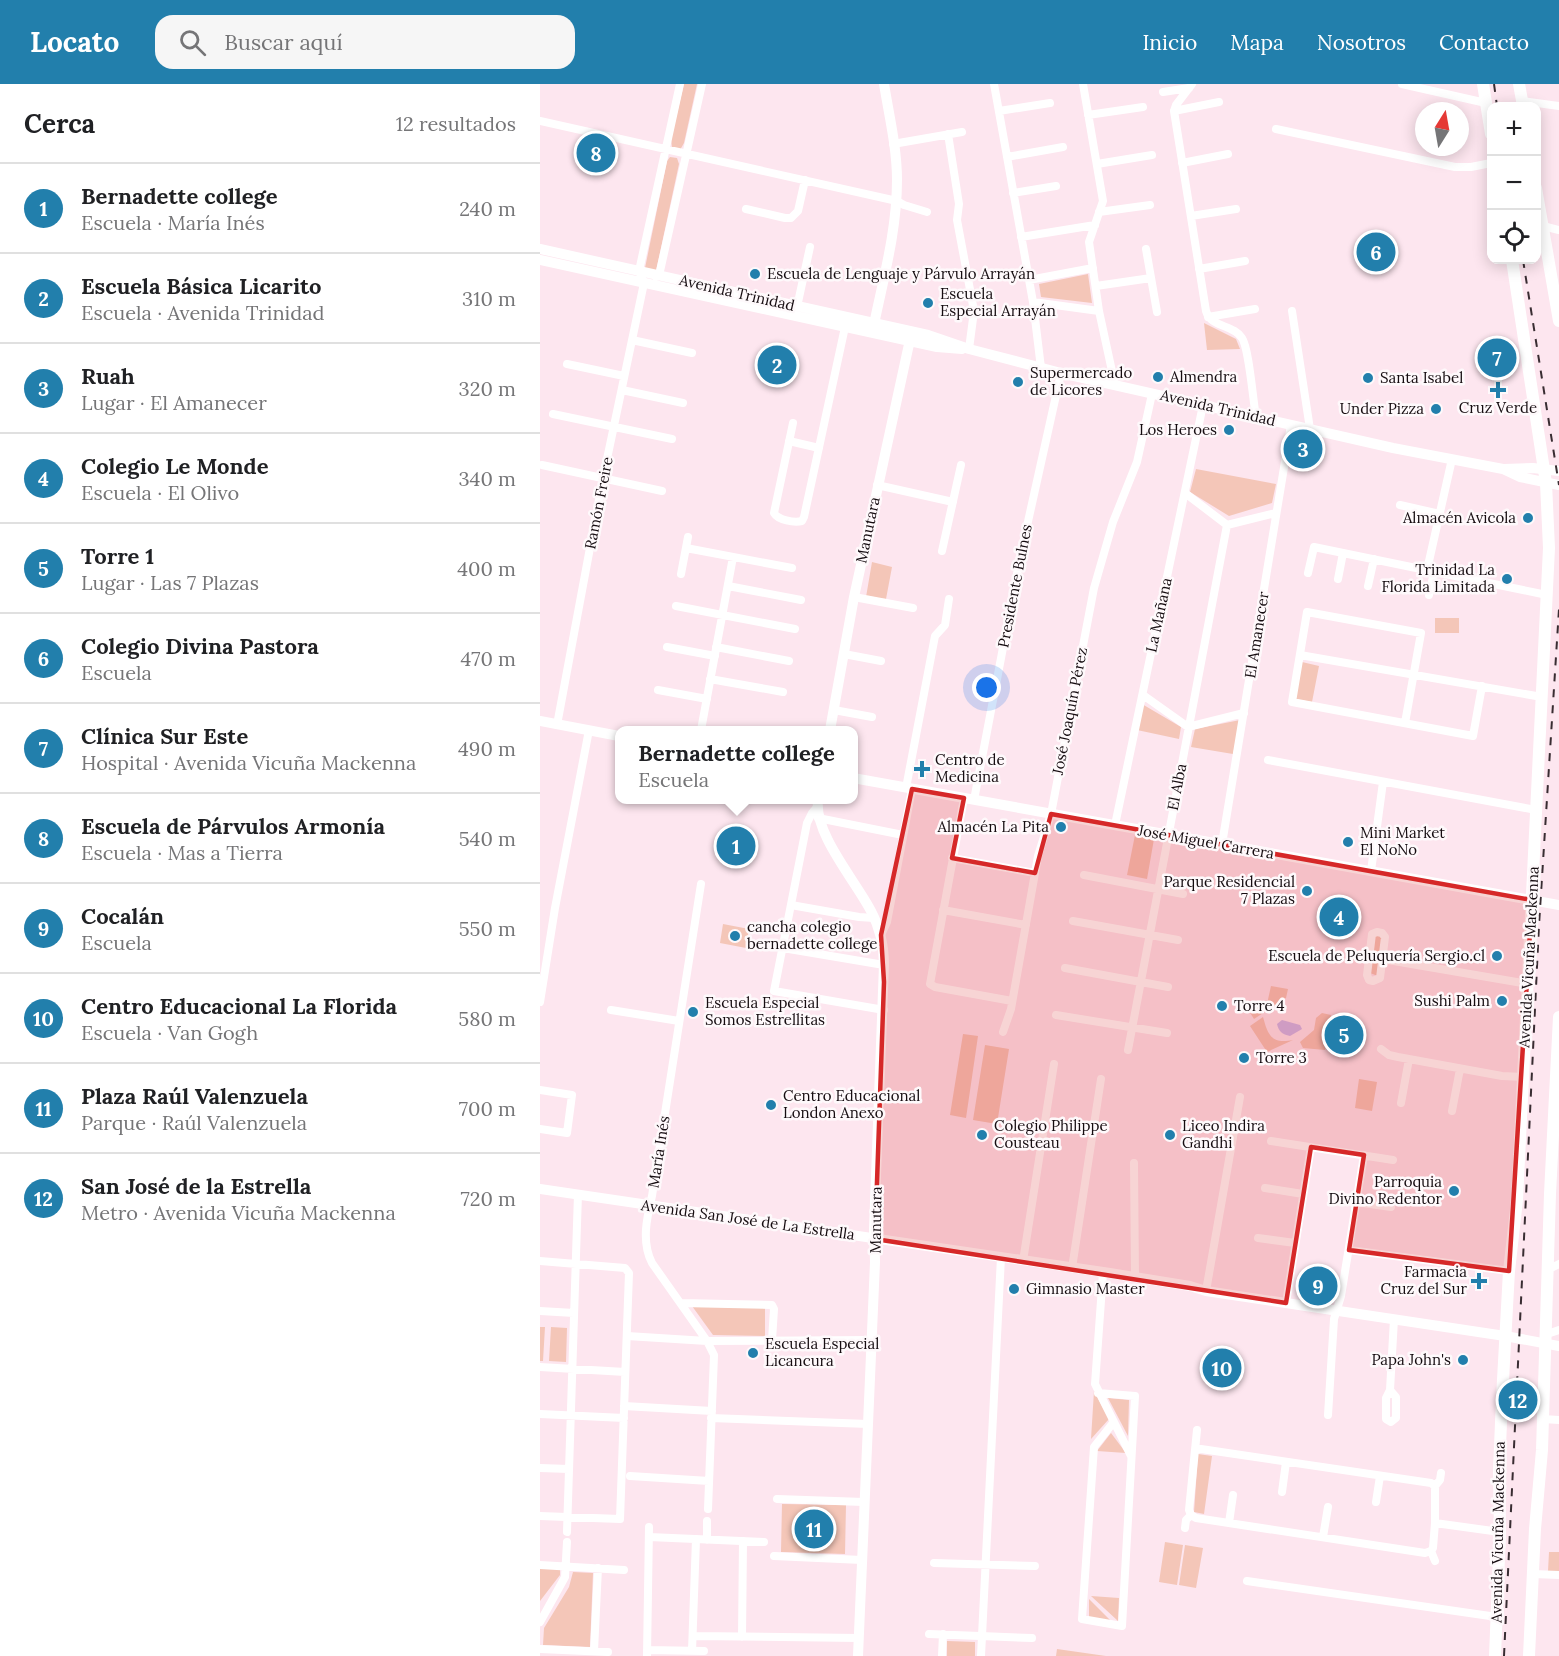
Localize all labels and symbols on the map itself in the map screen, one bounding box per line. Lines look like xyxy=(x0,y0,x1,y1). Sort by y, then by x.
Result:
north arrow xyxy=(1415,102,1469,156)
pin: 8 xyxy=(576,130,616,176)
pin: 6 xyxy=(1356,230,1396,274)
place label: Escuela de Lenguaje y Párvulo Arrayán xyxy=(767,264,1035,283)
marker: Escuela de Lenguaje y Párvulo Arrayán xyxy=(748,267,762,281)
street label: Avenida Trinidad xyxy=(677,270,797,315)
place label: Escuela Especial Arrayán xyxy=(940,284,1056,320)
marker: Escuela Especial Arrayán xyxy=(921,296,935,310)
pin: 7 xyxy=(1478,336,1516,380)
pin: 2 xyxy=(758,342,796,388)
place label: Supermercado de Licores xyxy=(1030,363,1133,399)
place label: Almendra xyxy=(1169,367,1237,386)
place label: Santa Isabel xyxy=(1380,368,1463,387)
marker: Almendra xyxy=(1151,370,1165,384)
marker: Santa Isabel xyxy=(1361,371,1375,385)
marker: Supermercado de Licores xyxy=(1011,375,1025,389)
marker: Cruz Verde xyxy=(1491,383,1505,397)
street label: Avenida Trinidad xyxy=(1158,385,1278,430)
place label: Cruz Verde xyxy=(1459,398,1537,417)
place label: Under Pizza xyxy=(1340,399,1424,418)
marker: Under Pizza xyxy=(1429,402,1443,416)
place label: Los Heroes xyxy=(1139,420,1217,439)
marker: Los Heroes xyxy=(1222,423,1236,437)
pin: 3 xyxy=(1284,426,1323,472)
street label: Ramón Freire xyxy=(580,455,617,551)
street label: Manutara xyxy=(851,495,884,565)
place label: Almacén Avicola xyxy=(1402,508,1516,527)
marker: Almacén Avicola xyxy=(1521,511,1535,525)
street label: Presidente Bulnes xyxy=(993,523,1036,649)
place label: Trinidad La Florida Limitada xyxy=(1382,560,1495,596)
marker: Trinidad La Florida Limitada xyxy=(1500,572,1514,586)
street label: La Mañana xyxy=(1141,576,1176,654)
street label: El Amanecer xyxy=(1240,590,1273,680)
street label: José Joaquín Pérez xyxy=(1048,646,1091,777)
your location xyxy=(972,673,1001,702)
place label: Centro de Medicina xyxy=(935,750,1005,786)
marker: Centro de Medicina xyxy=(913,760,931,778)
street label: El Alba xyxy=(1163,762,1190,812)
place label: Almacén La Pita xyxy=(937,817,1049,836)
marker: Almacén La Pita xyxy=(1054,820,1068,834)
street label: José Miguel Carrera xyxy=(1135,820,1276,863)
place label: Mini Market El NoNo xyxy=(1360,823,1445,859)
pin: 1 xyxy=(716,824,756,868)
marker: Mini Market El NoNo xyxy=(1341,835,1355,849)
street label: Avenida Vicuña Mackenna xyxy=(1514,865,1543,1049)
place label: Parque Residencial 7 Plazas xyxy=(1163,872,1295,908)
marker: Parque Residencial 7 Plazas xyxy=(1300,884,1314,898)
pin: 4 xyxy=(1320,894,1358,940)
place label: cancha colegio bernadette college xyxy=(747,917,877,953)
marker: cancha colegio bernadette college xyxy=(728,929,742,943)
place label: Escuela de Peluquería Sergio.cl xyxy=(1268,946,1485,965)
marker: Escuela de Peluquería Sergio.cl xyxy=(1490,949,1504,963)
place label: Sushi Palm xyxy=(1414,991,1490,1010)
place label: Escuela Especial Somos Estrellitas xyxy=(705,993,825,1029)
marker: Sushi Palm xyxy=(1495,994,1509,1008)
place label: Torre 4 xyxy=(1234,996,1285,1015)
marker: Torre 4 xyxy=(1215,999,1229,1013)
marker: Escuela Especial Somos Estrellitas xyxy=(686,1005,700,1019)
pin: 5 xyxy=(1324,1012,1364,1058)
place label: Torre 3 xyxy=(1256,1048,1307,1067)
marker: Torre 3 xyxy=(1237,1051,1251,1065)
place label: Centro Educacional London Anexo xyxy=(783,1086,920,1122)
marker: Centro Educacional London Anexo xyxy=(764,1098,778,1112)
street label: María Inés xyxy=(643,1114,674,1189)
place label: Colegio Philippe Cousteau xyxy=(994,1116,1108,1152)
place label: Liceo Indira Gandhi xyxy=(1182,1116,1265,1152)
marker: Colegio Philippe Cousteau xyxy=(975,1128,989,1142)
marker: Liceo Indira Gandhi xyxy=(1163,1128,1177,1142)
place label: Parroquia Divino Redentor xyxy=(1328,1172,1442,1208)
marker: Parroquia Divino Redentor xyxy=(1447,1184,1461,1198)
street label: Manutara xyxy=(865,1186,886,1254)
street label: Avenida San José de La Estrella xyxy=(639,1195,856,1244)
place label: Farmacia Cruz del Sur xyxy=(1380,1262,1467,1298)
pin: 9 xyxy=(1298,1264,1338,1308)
marker: Farmacia Cruz del Sur xyxy=(1472,1274,1486,1288)
place label: Gimnasio Master xyxy=(1026,1279,1145,1298)
marker: Gimnasio Master xyxy=(1007,1282,1021,1296)
place label: Escuela Especial Licancura xyxy=(765,1334,879,1370)
marker: Escuela Especial Licancura xyxy=(746,1346,760,1360)
pin: 10 xyxy=(1202,1346,1242,1390)
place label: Papa John's xyxy=(1371,1350,1451,1369)
marker: Papa John's xyxy=(1456,1353,1470,1367)
pin: 12 xyxy=(1498,1378,1538,1422)
street label: Avenida Vicuña Mackenna xyxy=(1486,1441,1509,1624)
pin: 11 xyxy=(794,1506,834,1552)

